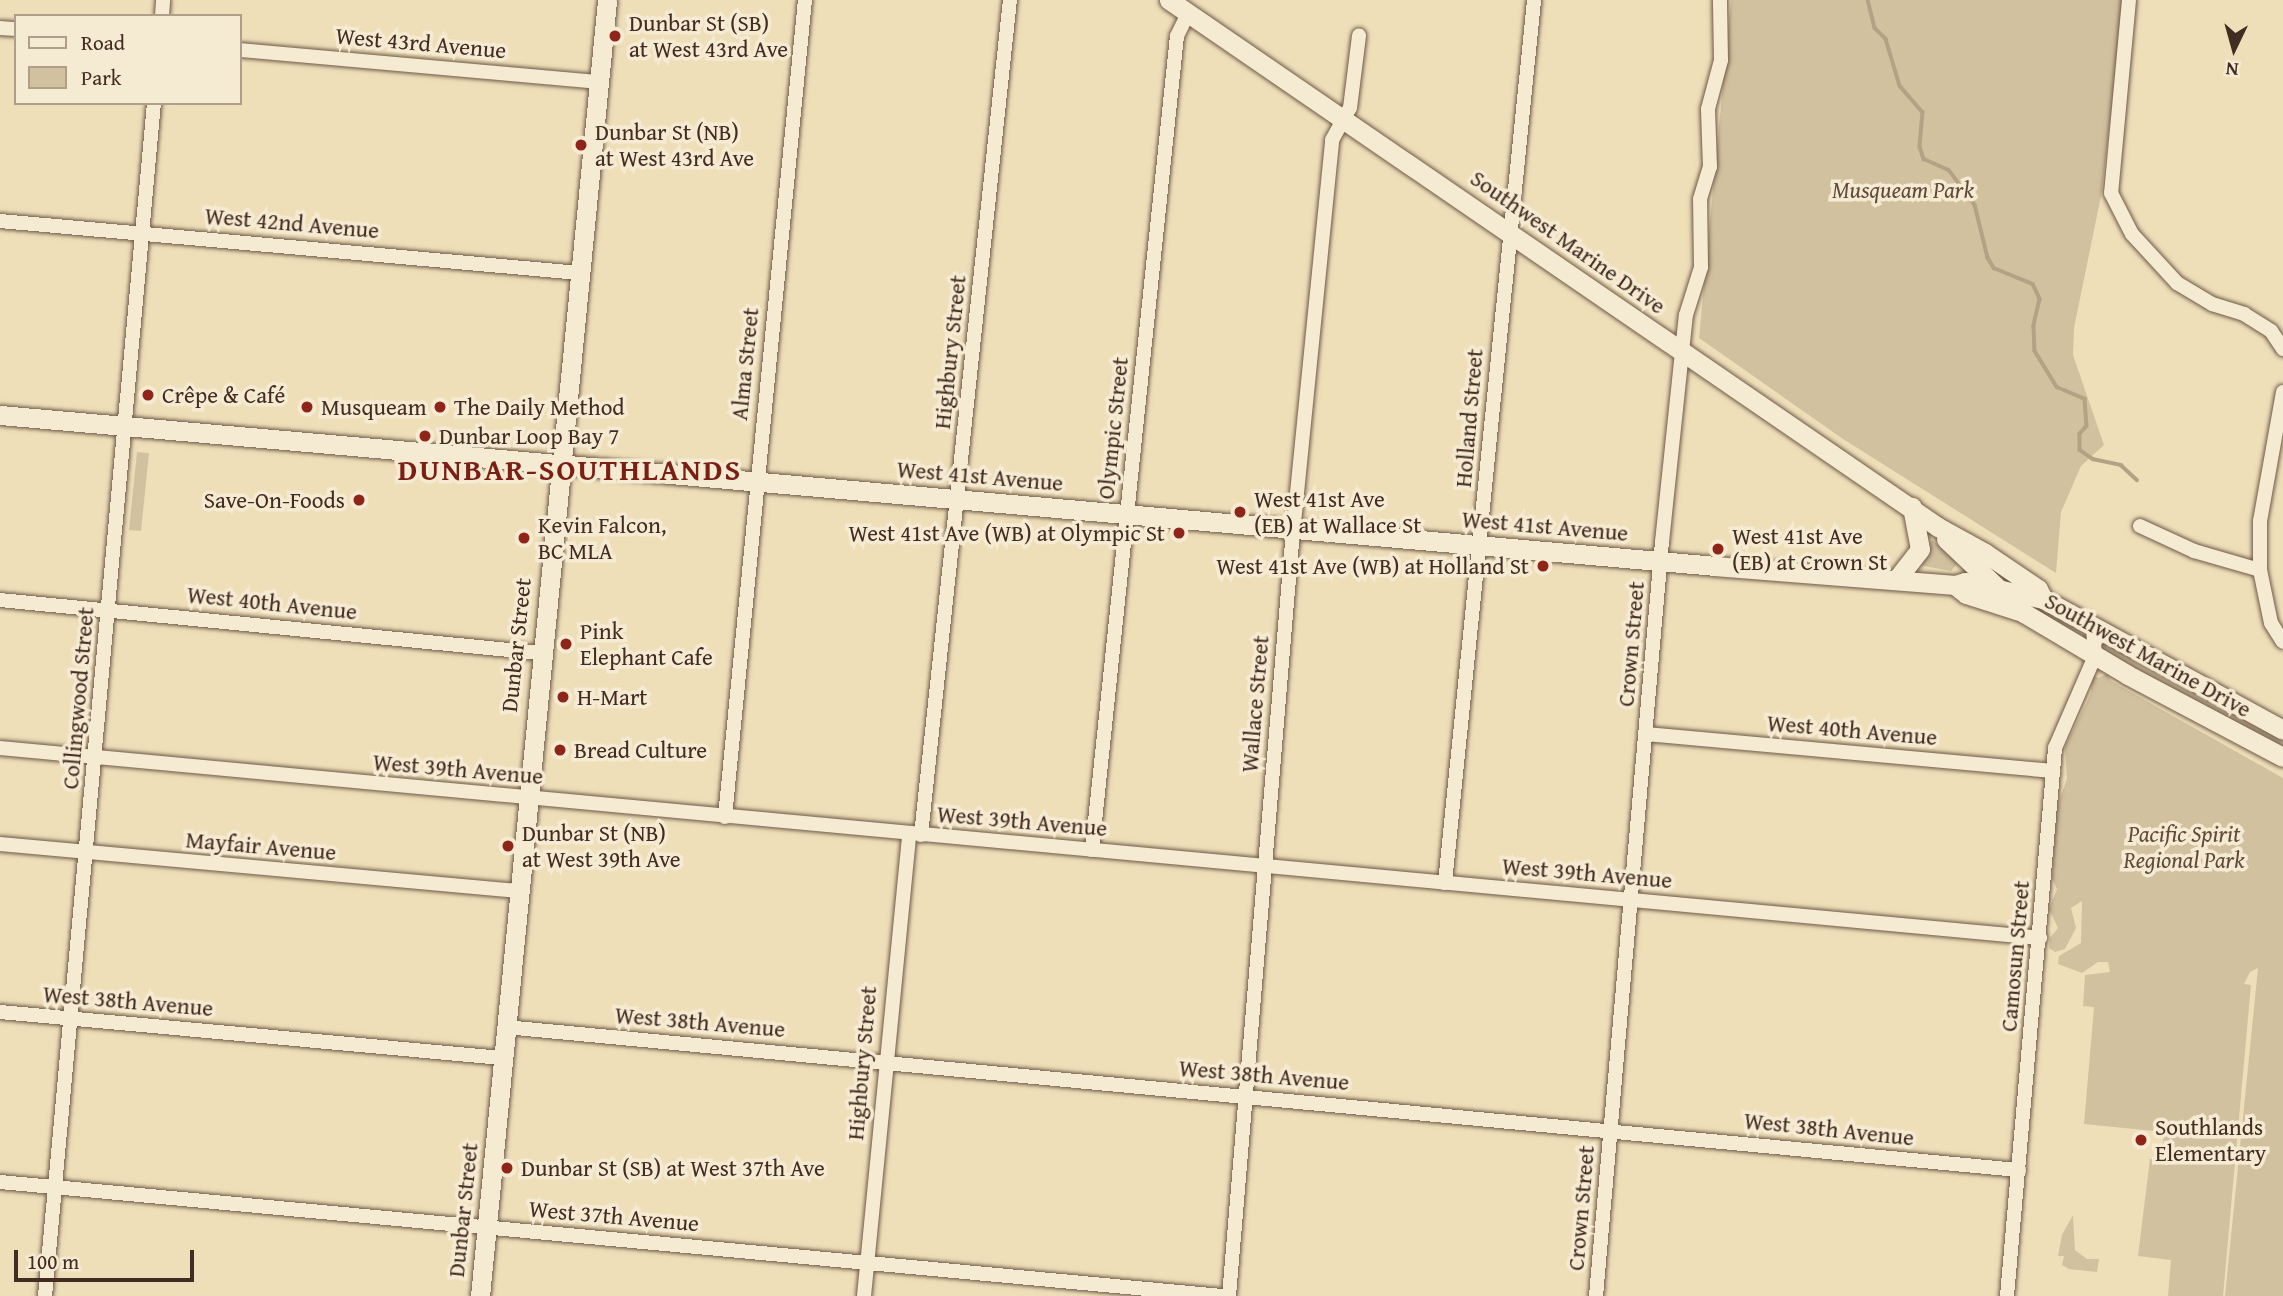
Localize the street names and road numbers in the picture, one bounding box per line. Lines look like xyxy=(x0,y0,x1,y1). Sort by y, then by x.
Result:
street label: West 43rd Avenue xyxy=(335,22,507,64)
street label: Southwest Marine Drive xyxy=(1465,164,1671,320)
street label: West 42nd Avenue xyxy=(204,202,380,244)
street label: Highbury Street xyxy=(928,274,972,430)
street label: Alma Street xyxy=(725,306,765,422)
street label: Holland Street xyxy=(1449,347,1489,489)
street label: Olympic Street xyxy=(1092,355,1134,501)
street label: West 41st Avenue xyxy=(896,455,1064,497)
street label: West 41st Avenue xyxy=(1461,505,1629,547)
street label: Dunbar Street xyxy=(495,577,537,713)
street label: West 40th Avenue xyxy=(186,580,358,626)
street label: Crown Street xyxy=(1612,580,1650,708)
street label: Southwest Marine Drive xyxy=(2040,587,2256,723)
street label: Collingwood Street xyxy=(56,606,100,790)
street label: Wallace Street xyxy=(1235,634,1275,774)
street label: West 40th Avenue xyxy=(1766,709,1938,751)
street label: West 39th Avenue xyxy=(372,748,544,790)
street label: West 39th Avenue xyxy=(936,800,1108,842)
street label: Mayfair Avenue xyxy=(185,826,337,866)
street label: West 39th Avenue xyxy=(1501,852,1673,894)
street label: Camosun Street xyxy=(1995,879,2035,1033)
street label: West 38th Avenue xyxy=(42,980,214,1022)
street label: Highbury Street xyxy=(842,985,882,1141)
street label: West 38th Avenue xyxy=(614,1001,786,1043)
street label: West 38th Avenue xyxy=(1178,1054,1350,1096)
street label: West 38th Avenue xyxy=(1743,1106,1915,1152)
street label: Dunbar Street xyxy=(442,1142,484,1278)
street label: Crown Street xyxy=(1562,1144,1600,1272)
street label: West 37th Avenue xyxy=(528,1195,700,1237)

